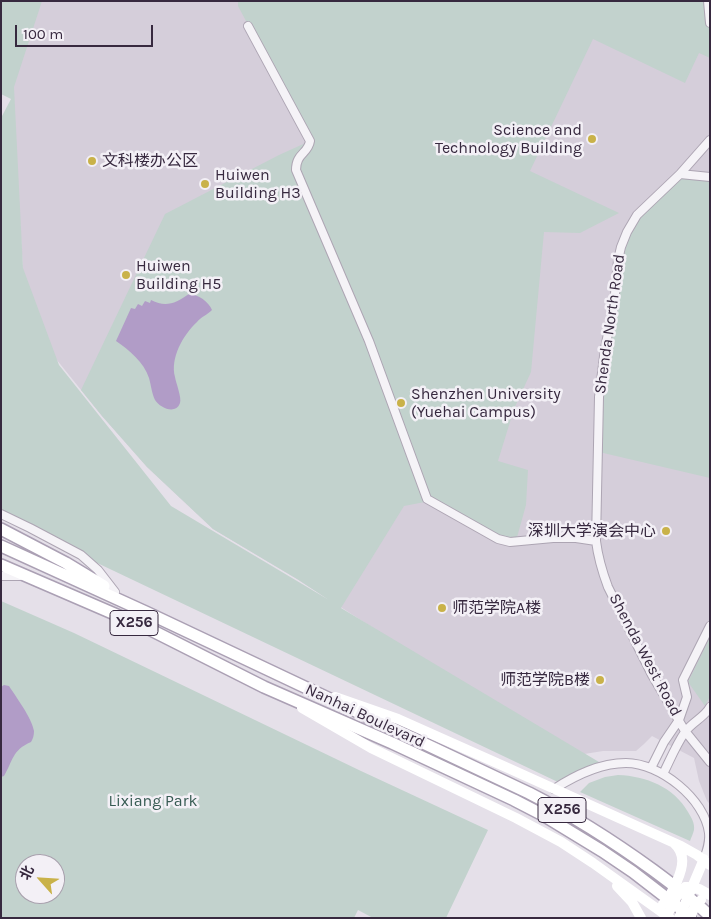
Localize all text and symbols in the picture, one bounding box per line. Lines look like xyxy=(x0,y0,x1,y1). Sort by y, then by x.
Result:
scale bar xyxy=(18,15,155,47)
text: 100 m xyxy=(23,25,63,43)
place label: Science and Technology Building xyxy=(435,120,582,158)
marker: Science and Technology Building xyxy=(586,133,598,145)
place label: 文科楼办公区 xyxy=(102,151,198,171)
marker: 文科楼办公区 xyxy=(86,155,98,167)
place label: Huiwen Building H3 xyxy=(215,165,301,203)
marker: Huiwen Building H3 xyxy=(199,178,211,190)
street label: Shenda North Road xyxy=(591,253,629,395)
place label: Huiwen Building H5 xyxy=(136,256,221,294)
marker: Huiwen Building H5 xyxy=(120,269,132,281)
place label: Shenzhen University (Yuehai Campus) xyxy=(411,384,561,422)
marker: Shenzhen University (Yuehai Campus) xyxy=(395,397,407,409)
place label: 深圳大学演会中心 xyxy=(528,521,656,541)
marker: 深圳大学演会中心 xyxy=(660,525,672,537)
street label: Shenda West Road xyxy=(605,590,685,720)
place label: 师范学院A楼 xyxy=(452,598,541,618)
marker: 师范学院A楼 xyxy=(436,602,448,614)
road number: X256 xyxy=(110,610,158,636)
place label: 师范学院B楼 xyxy=(500,670,590,690)
marker: 师范学院B楼 xyxy=(594,674,606,686)
street label: Nanhai Boulevard xyxy=(302,680,428,752)
park label: Lixiang Park xyxy=(109,791,197,811)
road number: X256 xyxy=(538,798,586,822)
north arrow xyxy=(15,854,65,904)
text: 北 xyxy=(16,863,38,883)

